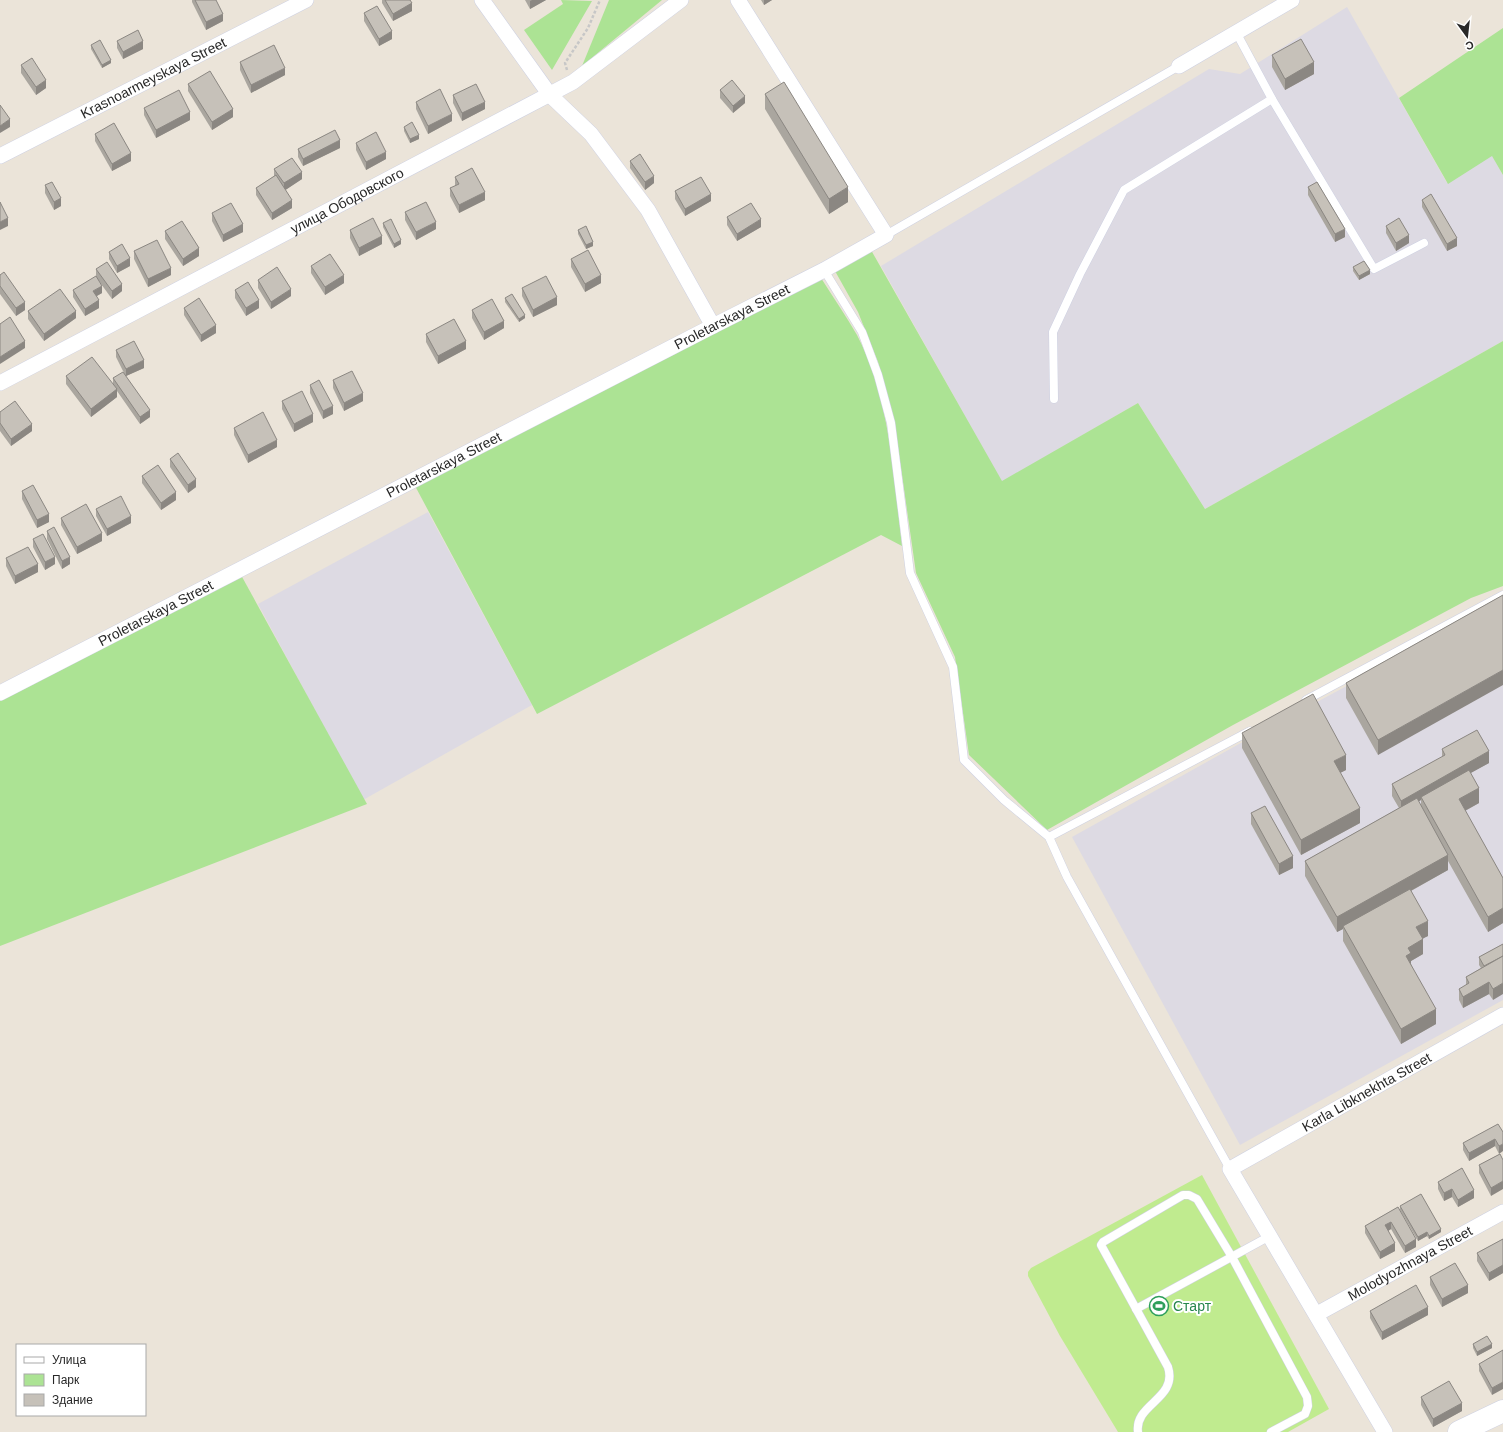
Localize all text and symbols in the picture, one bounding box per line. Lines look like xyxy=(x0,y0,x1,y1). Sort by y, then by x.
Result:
north arrow xyxy=(1447,16,1487,56)
street label: Krasnoarmeyskaya Street xyxy=(78,34,229,122)
text: С xyxy=(1464,39,1475,52)
street label: улица Ободовского xyxy=(288,164,407,237)
street label: Proletarskaya Street xyxy=(672,281,792,353)
street label: Proletarskaya Street xyxy=(384,428,504,501)
street label: Proletarskaya Street xyxy=(95,577,216,649)
street label: Karla Libknekhta Street xyxy=(1299,1049,1434,1135)
street label: Molodyozhnaya Street xyxy=(1345,1222,1475,1304)
sports icon: Старт xyxy=(1148,1295,1170,1317)
place label: Старт xyxy=(1173,1298,1212,1314)
legend xyxy=(16,1344,146,1416)
text: Улица xyxy=(52,1353,86,1367)
text: Парк xyxy=(52,1373,80,1387)
text: Здание xyxy=(52,1393,93,1407)

